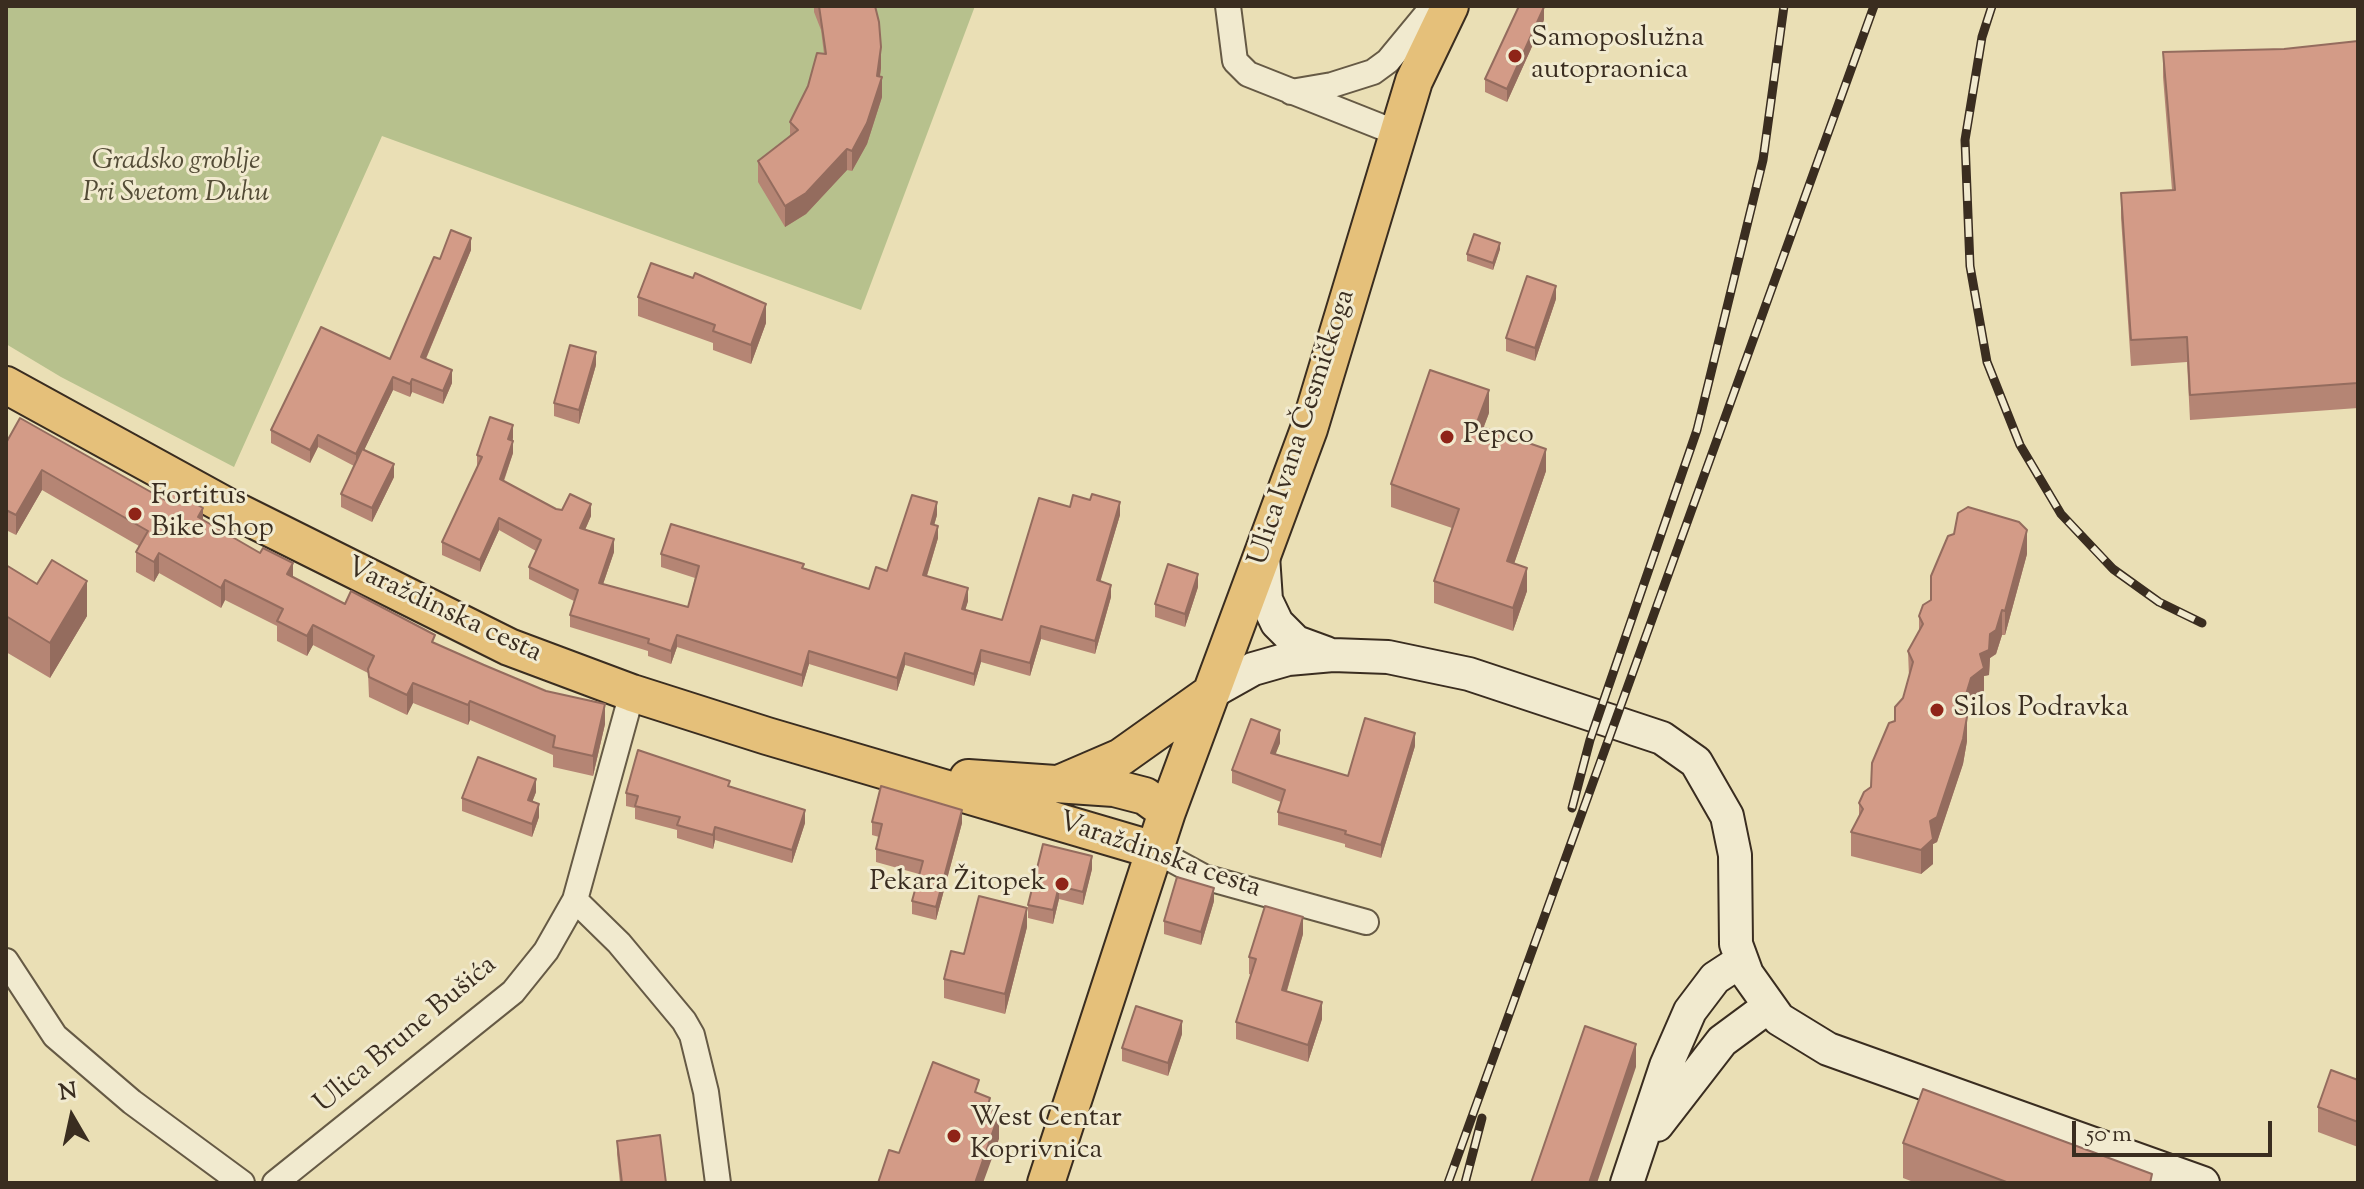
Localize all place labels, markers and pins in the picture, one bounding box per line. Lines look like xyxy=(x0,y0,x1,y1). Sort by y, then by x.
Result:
place label: Samoposlužna autopraonica xyxy=(1531,23,1704,89)
marker: Samoposlužna autopraonica xyxy=(1506,47,1524,65)
place label: Pepco xyxy=(1463,420,1534,454)
marker: Pepco xyxy=(1438,428,1456,446)
place label: Fortitus Bike Shop xyxy=(151,481,274,547)
marker: Fortitus Bike Shop xyxy=(126,505,144,523)
place label: Silos Podravka xyxy=(1953,693,2129,727)
marker: Silos Podravka xyxy=(1928,701,1946,719)
place label: Pekara Žitopek xyxy=(869,867,1046,901)
marker: Pekara Žitopek xyxy=(1053,875,1071,893)
place label: West Centar Koprivnica xyxy=(970,1103,1122,1169)
marker: West Centar Koprivnica xyxy=(945,1127,963,1145)

